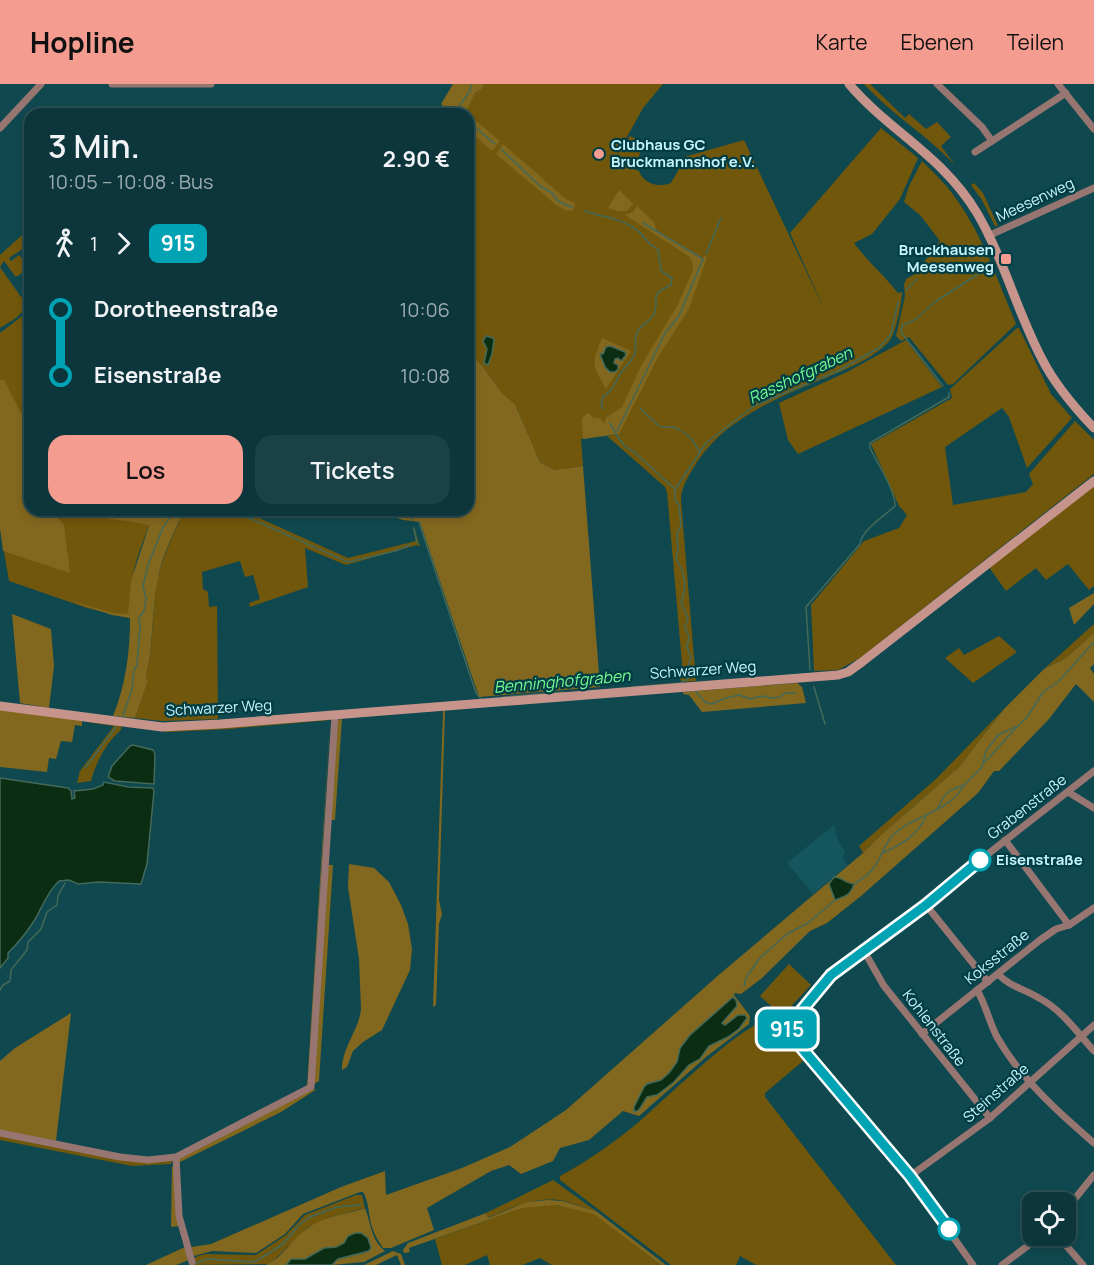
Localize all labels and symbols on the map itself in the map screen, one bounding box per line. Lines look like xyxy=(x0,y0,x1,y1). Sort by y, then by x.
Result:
place label: Clubhaus GC Bruckmannshof e.V. xyxy=(611,134,755,172)
marker: Clubhaus GC Bruckmannshof e.V. xyxy=(592,147,606,161)
street label: Meesenweg xyxy=(992,172,1077,227)
place label: Bruckhausen Meesenweg xyxy=(899,239,994,277)
marker: Bruckhausen Meesenweg xyxy=(999,252,1013,266)
water label: Rasshofgraben xyxy=(744,341,856,409)
street label: Schwarzer Weg xyxy=(649,655,757,684)
water label: Benninghofgraben xyxy=(493,664,632,698)
street label: Schwarzer Weg xyxy=(165,694,273,721)
street label: Grabenstraße xyxy=(983,769,1071,844)
marker: Eisenstraße xyxy=(969,849,991,871)
place label: Eisenstraße xyxy=(996,849,1083,870)
street label: Koksstraße xyxy=(960,924,1034,989)
street label: Kohlenstraße xyxy=(898,985,971,1071)
line badge: 915 xyxy=(752,1010,822,1048)
street label: Steinstraße xyxy=(958,1058,1033,1127)
unlabelled marker xyxy=(938,1218,960,1240)

